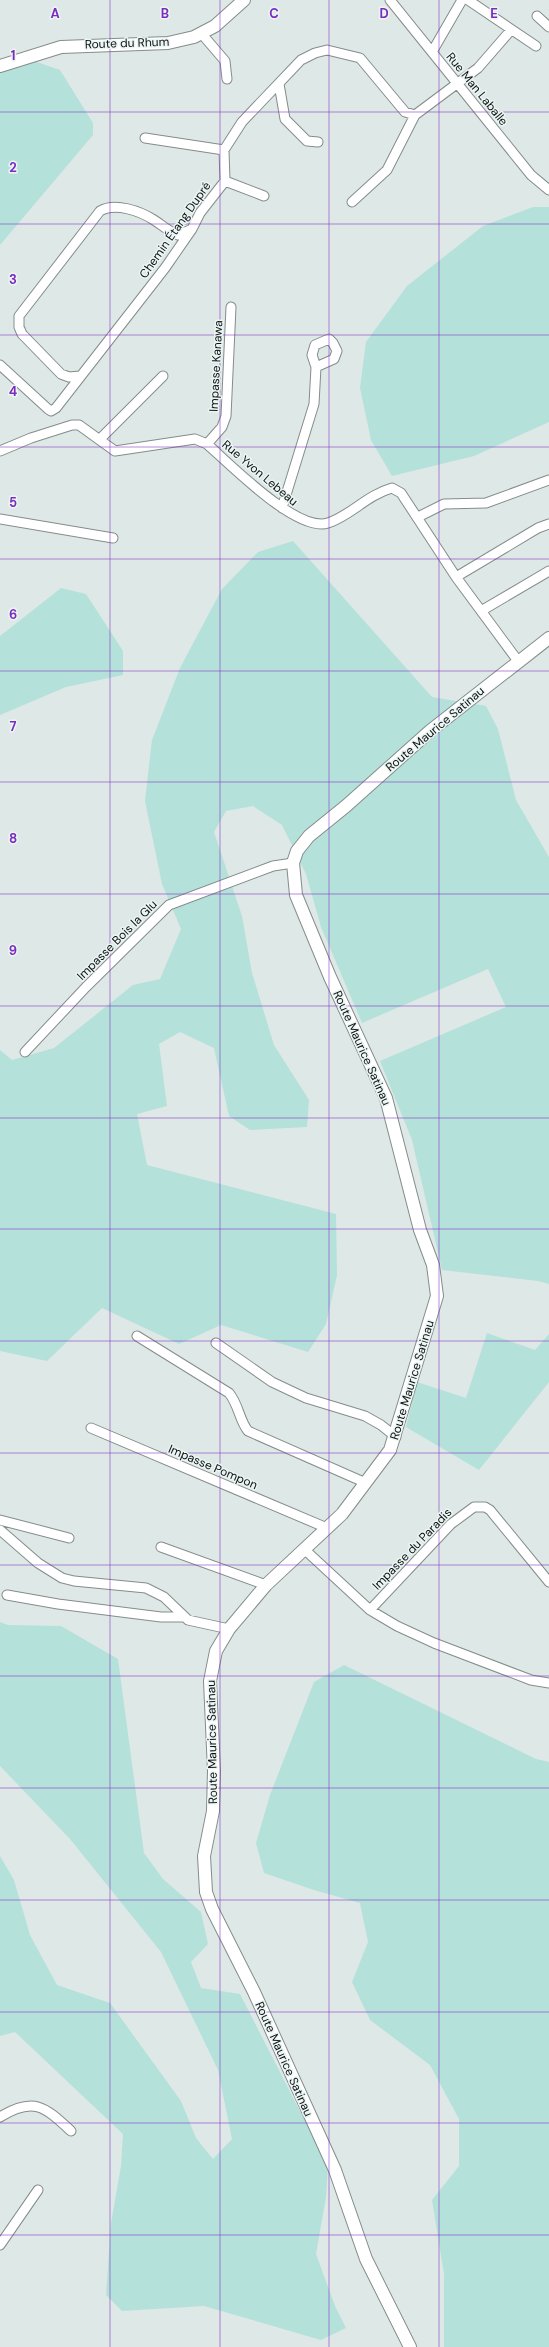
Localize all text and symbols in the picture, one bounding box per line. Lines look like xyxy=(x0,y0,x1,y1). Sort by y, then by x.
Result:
text: A xyxy=(50,5,60,22)
text: B xyxy=(161,5,169,22)
text: C xyxy=(269,5,279,22)
text: D xyxy=(379,5,389,22)
text: E xyxy=(490,5,498,22)
street label: Route du Rhum xyxy=(84,34,170,52)
text: 1 xyxy=(11,47,15,64)
street label: Rue Man Laballe xyxy=(443,49,512,129)
text: 2 xyxy=(9,159,17,176)
street label: Chemin Étang Dupré xyxy=(136,178,214,281)
text: 3 xyxy=(9,271,17,288)
street label: Impasse Kanawa xyxy=(206,320,226,412)
text: 4 xyxy=(9,383,17,400)
street label: Rue Yvon Lebeau xyxy=(219,437,301,510)
text: 5 xyxy=(9,494,17,511)
text: 6 xyxy=(9,606,17,623)
street label: Route Maurice Satinau xyxy=(382,683,488,775)
text: 7 xyxy=(10,718,17,735)
text: 8 xyxy=(9,830,17,847)
street label: Impasse Bois la Glu xyxy=(73,896,161,984)
text: 9 xyxy=(9,942,17,959)
street label: Route Maurice Satinau xyxy=(329,988,395,1108)
street label: Route Maurice Satinau xyxy=(386,1318,438,1442)
street label: Impasse Pompon xyxy=(166,1441,260,1493)
street label: Impasse du Paradis xyxy=(369,1505,455,1593)
street label: Route Maurice Satinau xyxy=(203,1680,221,1804)
street label: Route Maurice Satinau xyxy=(251,1999,317,2119)

